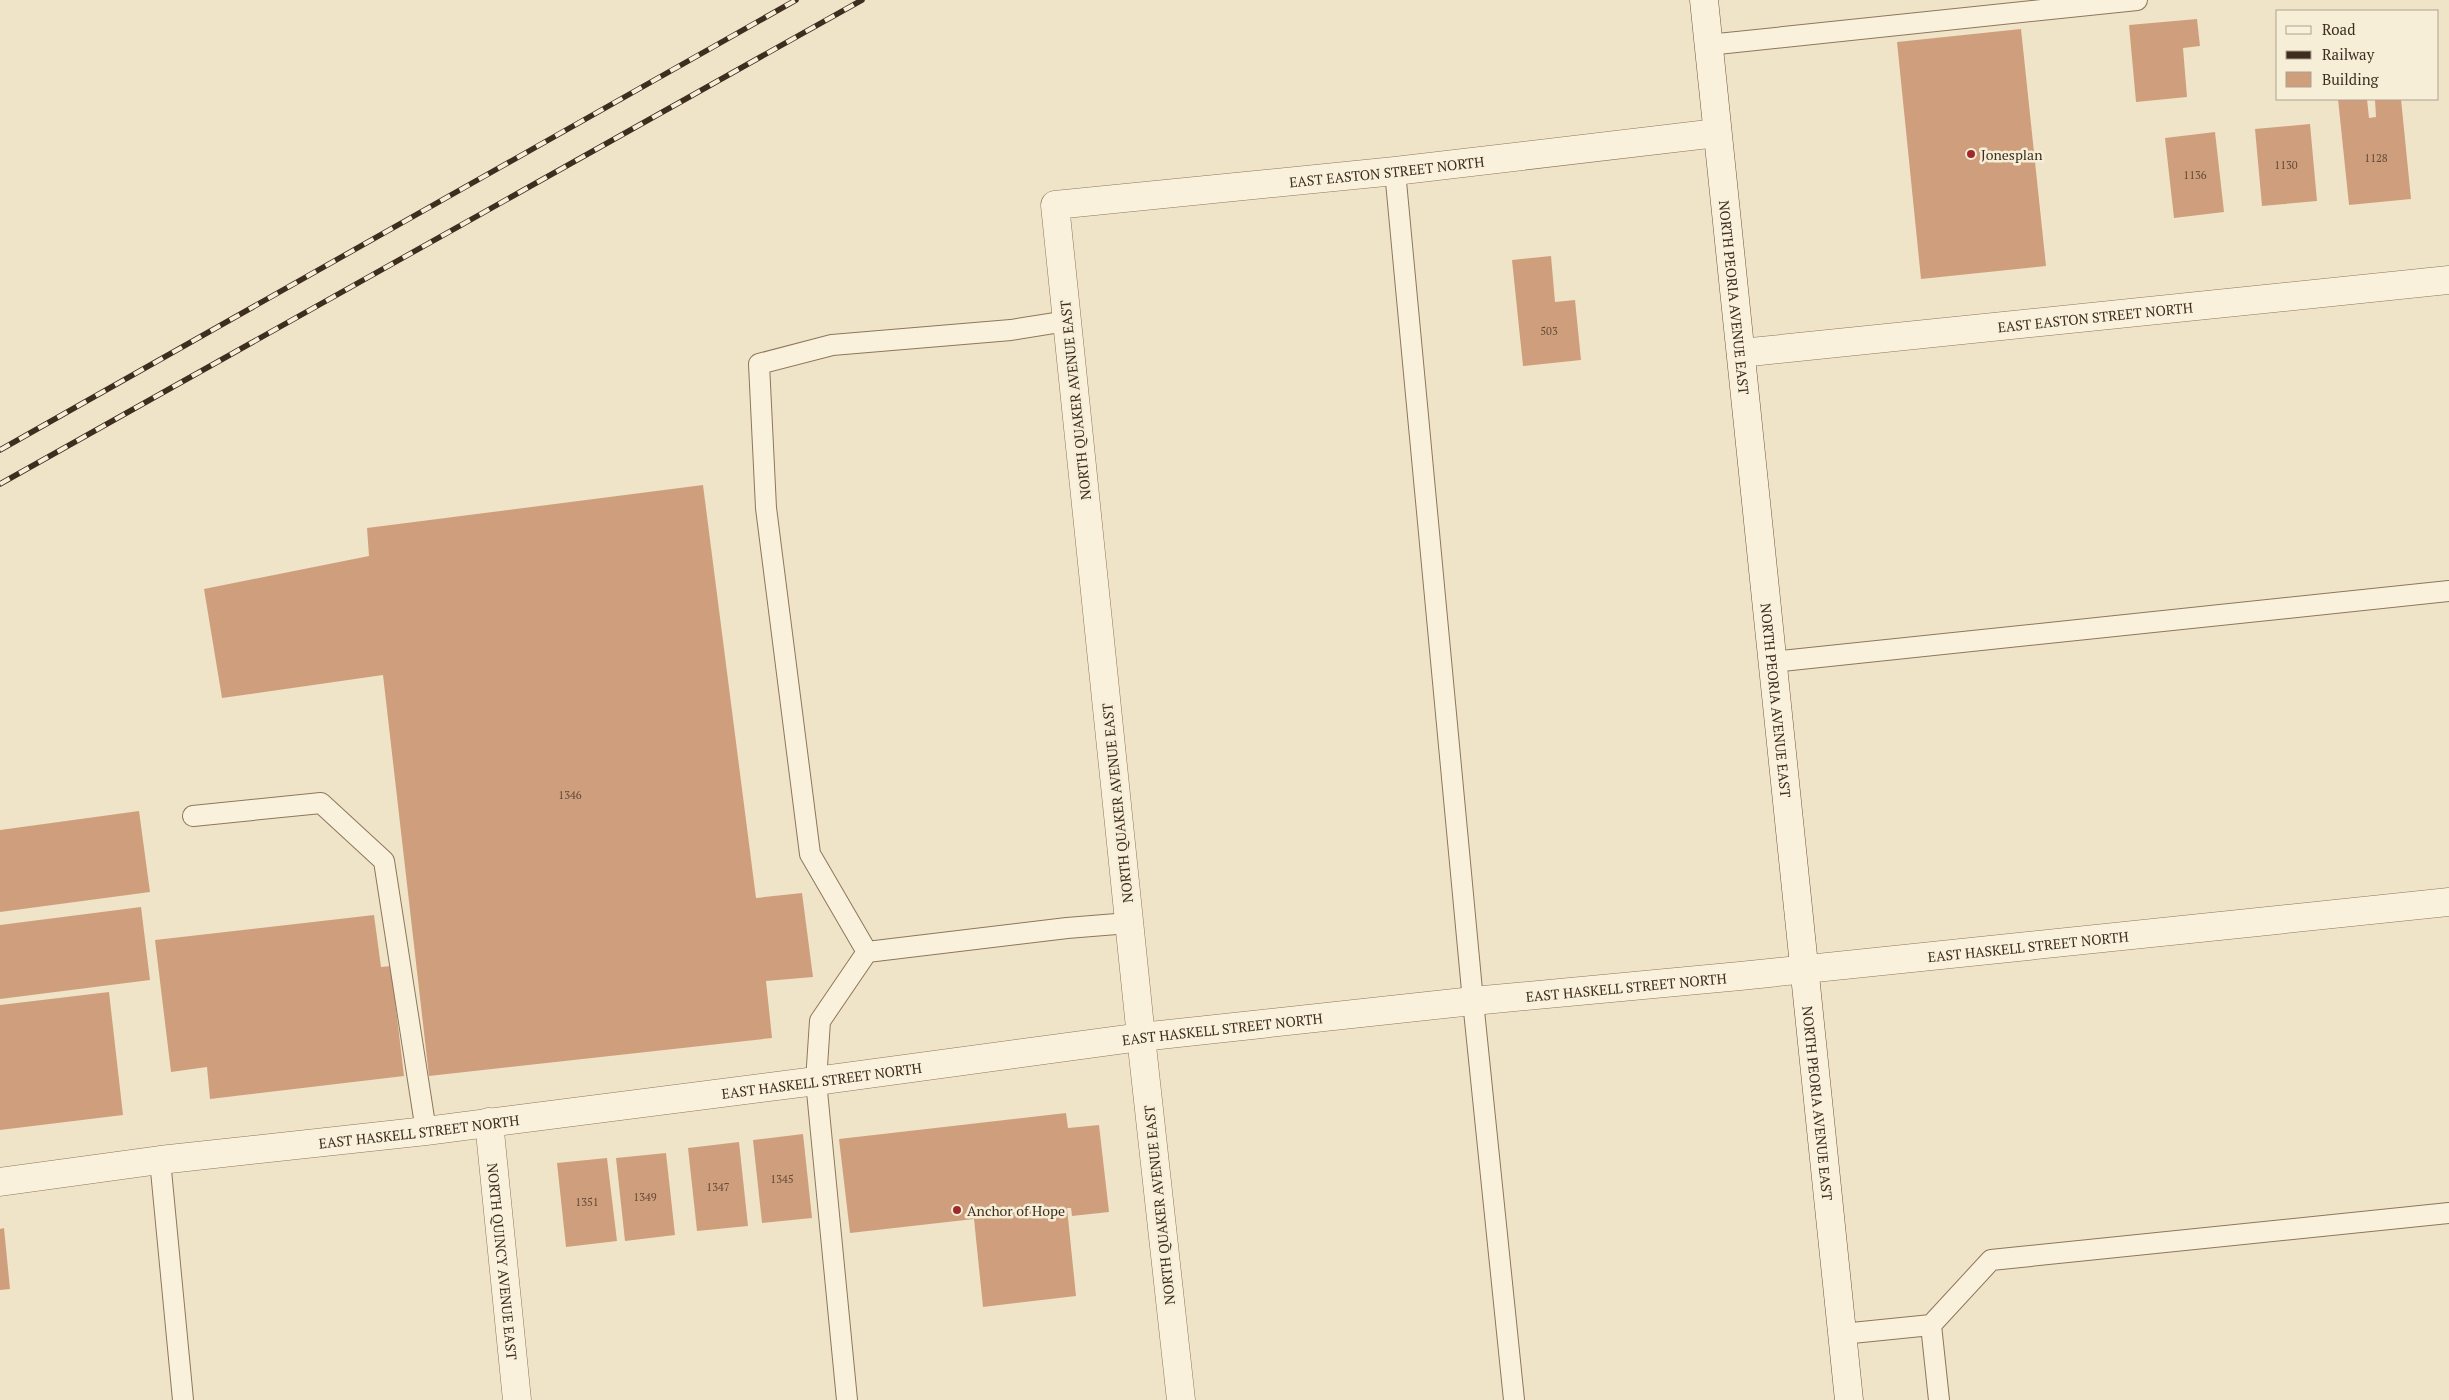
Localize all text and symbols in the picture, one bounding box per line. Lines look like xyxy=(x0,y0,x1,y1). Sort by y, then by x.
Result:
legend xyxy=(2276,10,2439,100)
text: Road xyxy=(2322,19,2355,39)
text: Railway xyxy=(2322,44,2375,64)
text: Building xyxy=(2322,69,2380,89)
place label: Jonesplan xyxy=(1981,145,2043,164)
marker: Jonesplan xyxy=(1965,148,1977,160)
street label: EAST EASTON STREET NORTH xyxy=(1288,151,1485,191)
house number: 1128 xyxy=(2364,151,2388,165)
house number: 1130 xyxy=(2274,158,2298,172)
house number: 1136 xyxy=(2183,168,2207,182)
street label: NORTH PEORIA AVENUE EAST xyxy=(1715,199,1754,396)
street label: EAST EASTON STREET NORTH xyxy=(1997,297,2194,336)
street label: NORTH QUAKER AVENUE EAST xyxy=(1055,299,1095,501)
house number: 503 xyxy=(1540,324,1558,338)
street label: NORTH PEORIA AVENUE EAST xyxy=(1757,602,1796,799)
street label: NORTH QUAKER AVENUE EAST xyxy=(1097,702,1137,904)
house number: 1346 xyxy=(558,788,582,802)
street label: EAST HASKELL STREET NORTH xyxy=(1927,926,2129,966)
street label: EAST HASKELL STREET NORTH xyxy=(1525,968,1727,1006)
street label: NORTH PEORIA AVENUE EAST xyxy=(1799,1005,1838,1202)
street label: EAST HASKELL STREET NORTH xyxy=(1121,1008,1324,1049)
street label: EAST HASKELL STREET NORTH xyxy=(720,1057,923,1103)
street label: NORTH QUAKER AVENUE EAST xyxy=(1139,1104,1179,1306)
street label: EAST HASKELL STREET NORTH xyxy=(318,1110,520,1152)
street label: NORTH QUINCY AVENUE EAST xyxy=(484,1162,522,1361)
house number: 1345 xyxy=(770,1172,794,1186)
house number: 1347 xyxy=(706,1180,730,1194)
house number: 1349 xyxy=(633,1190,657,1204)
house number: 1351 xyxy=(575,1195,599,1209)
place label: Anchor of Hope xyxy=(967,1201,1065,1220)
marker: Anchor of Hope xyxy=(951,1204,963,1216)

